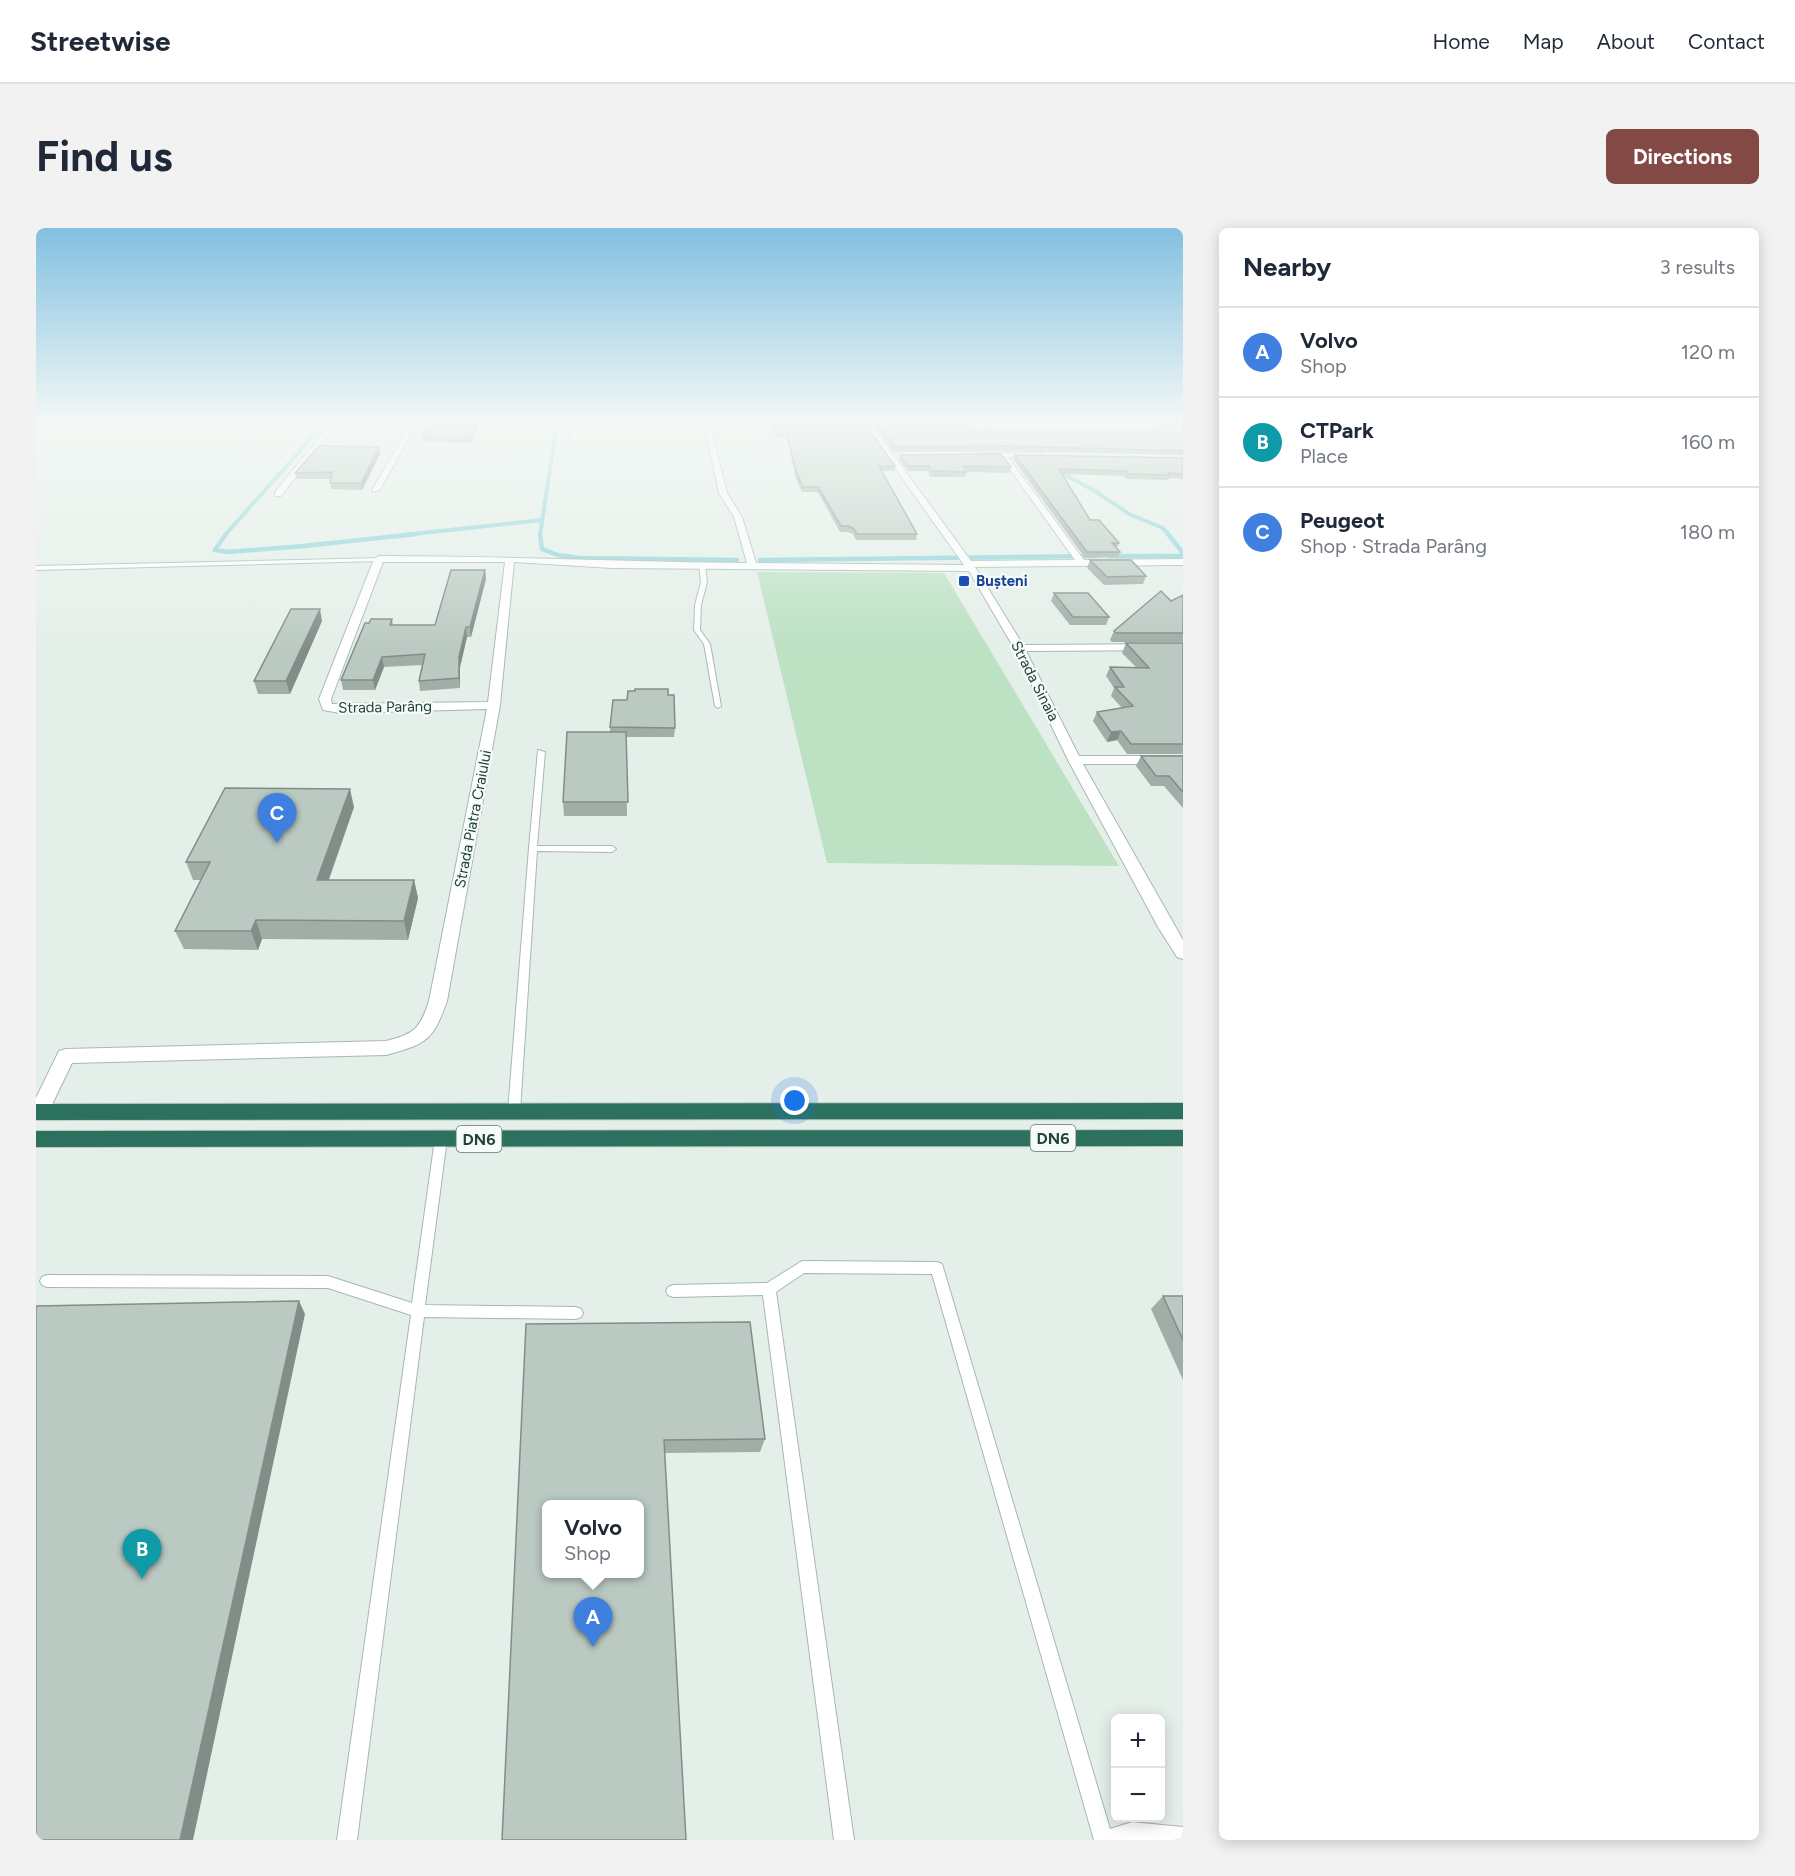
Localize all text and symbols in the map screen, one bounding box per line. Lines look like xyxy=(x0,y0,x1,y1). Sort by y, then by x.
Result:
text: Streetwise xyxy=(30,24,170,58)
text: Home xyxy=(1433,29,1490,54)
text: Map xyxy=(1523,29,1564,54)
text: About xyxy=(1597,29,1655,54)
text: Contact xyxy=(1688,29,1765,54)
button: Directions xyxy=(1606,129,1759,184)
text: Find us xyxy=(36,131,173,182)
text: Nearby xyxy=(1243,251,1331,283)
text: 3 results xyxy=(1660,255,1735,279)
text: Volvo xyxy=(1300,327,1358,354)
text: A xyxy=(1255,340,1270,364)
text: 120 m xyxy=(1681,340,1735,364)
text: Shop xyxy=(1300,354,1347,378)
text: CTPark xyxy=(1300,417,1374,444)
text: B xyxy=(1256,430,1269,454)
text: 160 m xyxy=(1681,430,1735,454)
text: Place xyxy=(1300,444,1348,468)
text: Peugeot xyxy=(1300,507,1385,534)
text: C xyxy=(1255,520,1270,544)
text: 180 m xyxy=(1680,520,1735,544)
text: Shop · Strada Parâng xyxy=(1300,534,1487,558)
place label: Bușteni xyxy=(976,572,1028,590)
marker: Bușteni xyxy=(957,574,971,588)
street label: Strada Sinaia xyxy=(1007,638,1063,724)
street label: Strada Parâng xyxy=(338,697,432,717)
street label: Strada Piatra Craiului xyxy=(451,748,495,890)
pin: C xyxy=(258,794,296,843)
your location xyxy=(780,1086,809,1115)
road number: DN6 xyxy=(1030,1125,1076,1151)
road number: DN6 xyxy=(456,1126,502,1152)
popup xyxy=(542,1500,644,1578)
text: Volvo xyxy=(564,1514,622,1541)
pin: B xyxy=(122,1530,162,1579)
text: Shop xyxy=(564,1541,611,1565)
pin: A xyxy=(574,1598,612,1647)
map controls xyxy=(1111,1714,1165,1822)
button: + xyxy=(1111,1714,1165,1768)
button: − xyxy=(1111,1768,1165,1822)

